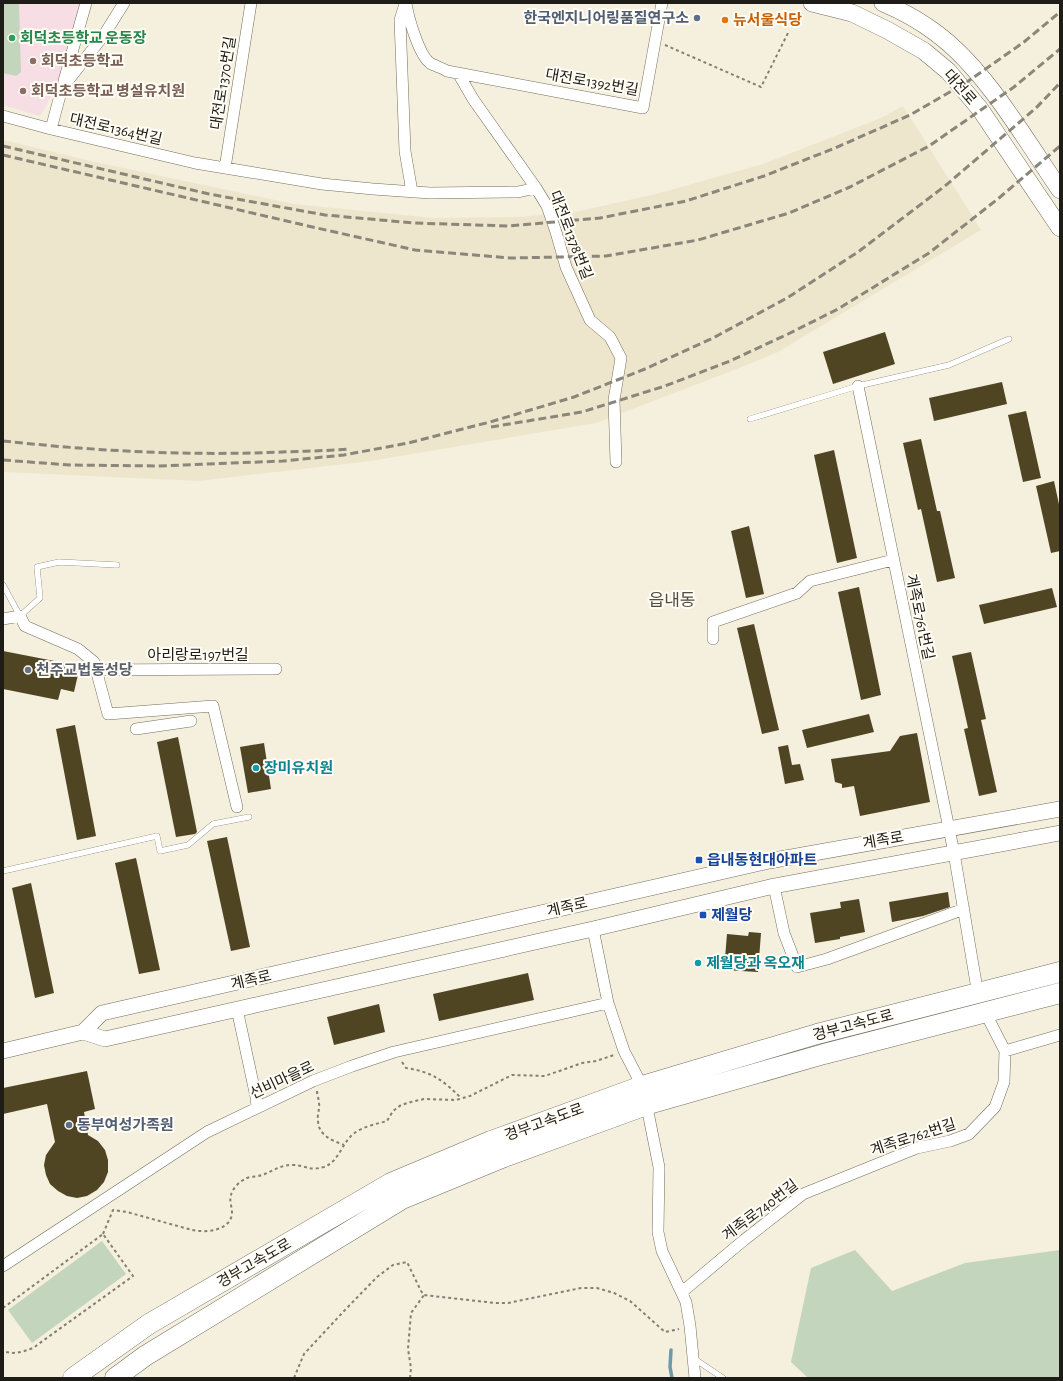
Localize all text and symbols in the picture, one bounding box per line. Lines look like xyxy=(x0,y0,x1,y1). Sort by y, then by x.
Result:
place label: 한국엔지니어링품질연구소 xyxy=(523,10,689,26)
place label: 뉴서울식당 xyxy=(733,12,802,28)
marker: 한국엔지니어링품질연구소 xyxy=(692,13,702,23)
marker: 뉴서울식당 xyxy=(720,15,730,25)
place label: 회덕초등학교 운동장 xyxy=(20,29,147,46)
marker: 회덕초등학교 운동장 xyxy=(7,33,17,43)
street label: 대전로1370번길 xyxy=(208,35,238,131)
place label: 회덕초등학교 xyxy=(41,52,124,69)
marker: 회덕초등학교 xyxy=(28,56,38,66)
street label: 대전로1392번길 xyxy=(544,66,640,98)
street label: 대전로 xyxy=(940,66,980,108)
place label: 회덕초등학교 병설유치원 xyxy=(31,82,185,99)
marker: 회덕초등학교 병설유치원 xyxy=(18,86,28,96)
street label: 대전로1364번길 xyxy=(68,111,164,147)
street label: 대전로1378번길 xyxy=(547,188,595,282)
street label: 계족로761번길 xyxy=(903,573,937,661)
district label: 읍내동 xyxy=(649,592,695,609)
street label: 아리랑로197번길 xyxy=(147,647,249,663)
place label: 천주교법동성당 xyxy=(36,661,133,678)
marker: 천주교법동성당 xyxy=(23,665,33,675)
place label: 장미유치원 xyxy=(264,760,333,776)
marker: 장미유치원 xyxy=(251,763,261,773)
street label: 계족로 xyxy=(861,829,905,851)
place label: 읍내동현대아파트 xyxy=(707,851,818,868)
marker: 읍내동현대아파트 xyxy=(694,855,704,865)
street label: 계족로 xyxy=(545,895,589,919)
place label: 제월당 xyxy=(711,907,753,923)
marker: 제월당 xyxy=(698,910,708,920)
place label: 제월당과 옥오재 xyxy=(706,955,805,971)
marker: 제월당과 옥오재 xyxy=(693,958,703,968)
street label: 계족로 xyxy=(229,968,273,992)
street label: 경부고속도로 xyxy=(811,1007,895,1043)
street label: 선비마을로 xyxy=(247,1058,317,1102)
street label: 경부고속도로 xyxy=(502,1100,586,1144)
street label: 계족로762번길 xyxy=(868,1116,958,1158)
place label: 동부여성가족원 xyxy=(77,1117,174,1133)
marker: 동부여성가족원 xyxy=(64,1120,74,1130)
street label: 계족로740번길 xyxy=(719,1176,801,1244)
street label: 경부고속도로 xyxy=(214,1235,294,1291)

